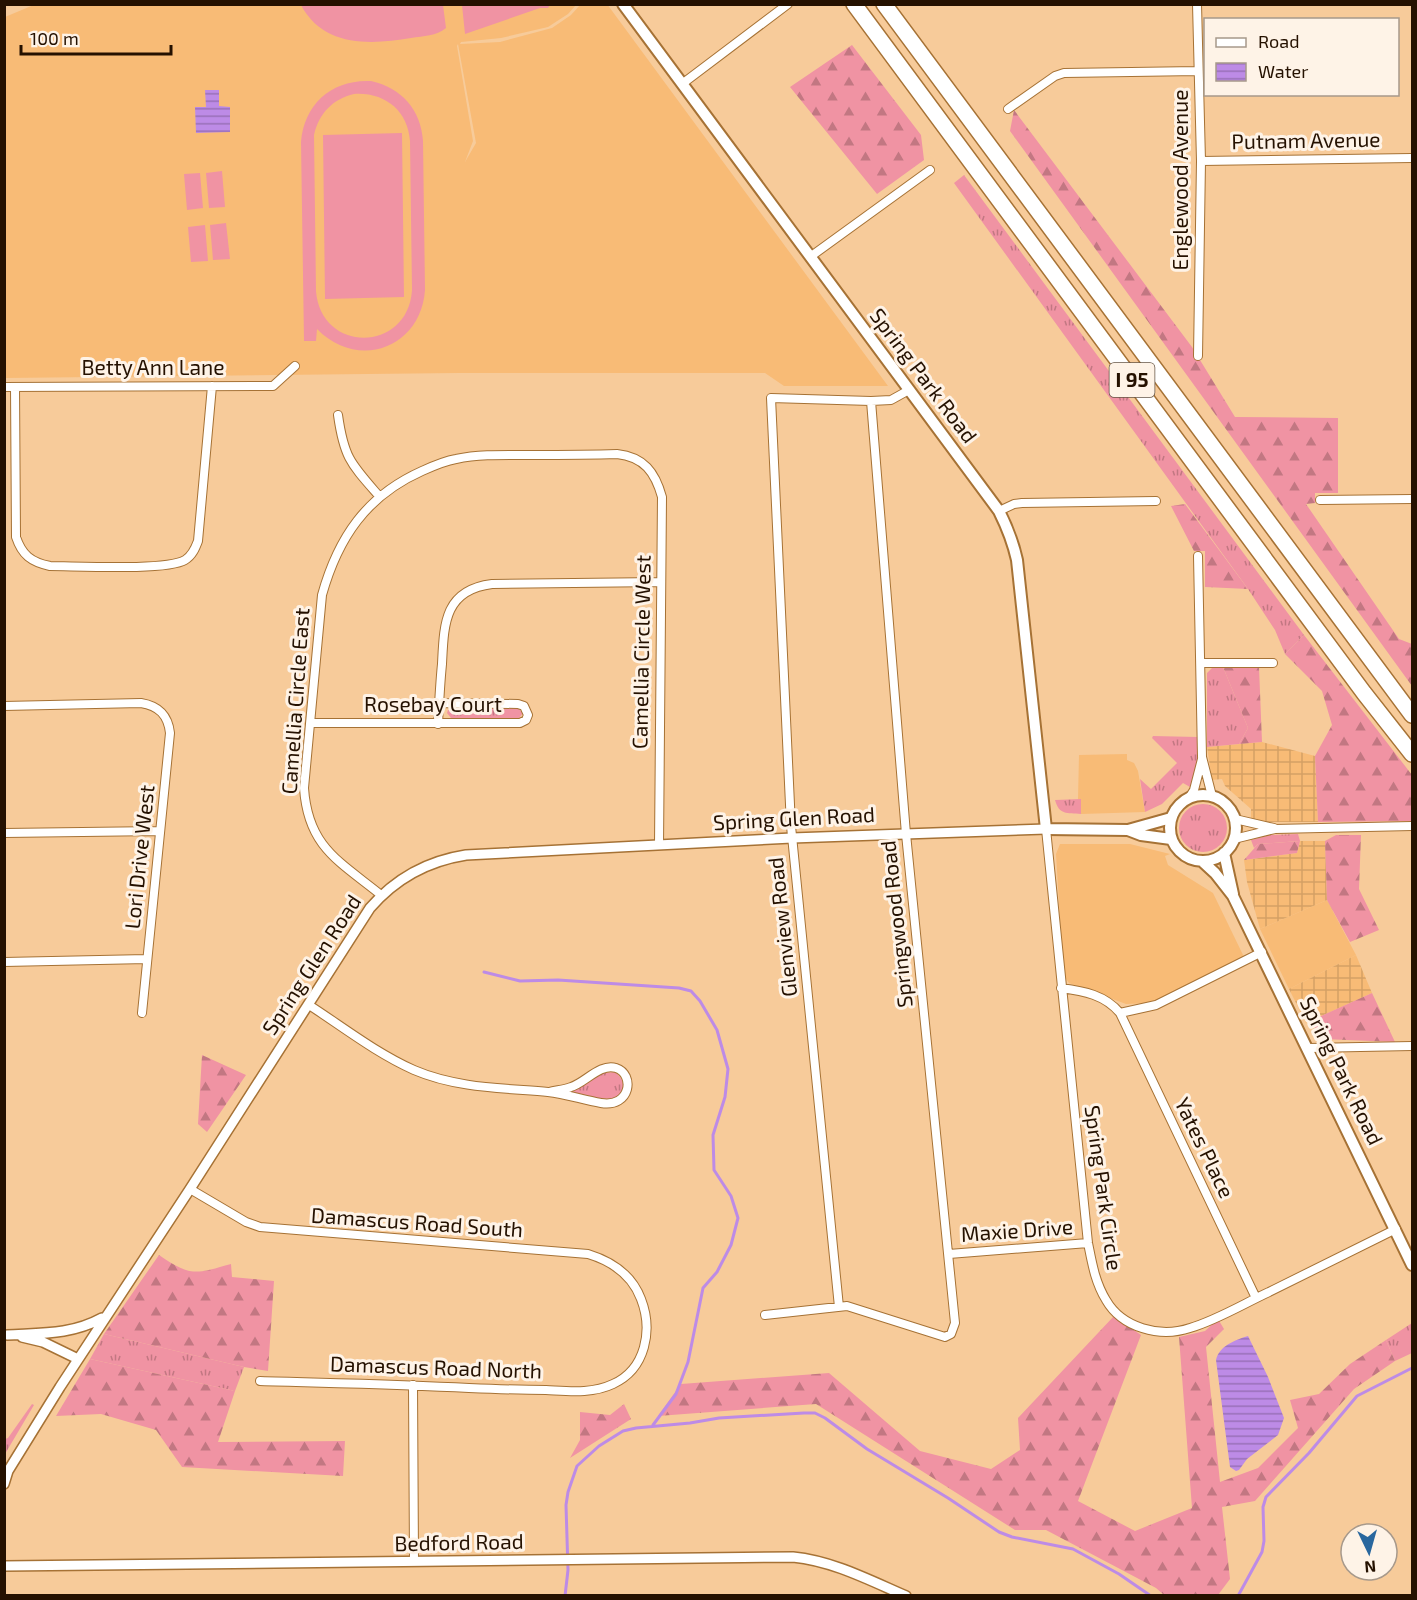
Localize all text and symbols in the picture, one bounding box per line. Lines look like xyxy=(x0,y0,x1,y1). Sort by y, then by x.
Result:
scale bar xyxy=(21,18,171,56)
legend xyxy=(1204,18,1399,96)
text: 100 m xyxy=(30,27,79,49)
text: Road xyxy=(1258,30,1299,52)
text: Water xyxy=(1258,60,1308,82)
street label: Englewood Avenue xyxy=(1167,90,1192,270)
street label: Putnam Avenue xyxy=(1231,126,1381,153)
street label: Spring Park Road xyxy=(865,303,983,447)
street label: Betty Ann Lane xyxy=(81,354,225,379)
road number: I 95 xyxy=(1110,363,1154,397)
street label: Camellia Circle West xyxy=(626,555,655,749)
street label: Camellia Circle East xyxy=(276,607,313,795)
street label: Rosebay Court xyxy=(364,691,502,716)
street label: Lori Drive West xyxy=(119,784,159,930)
street label: Spring Glen Road xyxy=(712,801,876,834)
street label: Springwood Road xyxy=(874,839,917,1009)
street label: Glenview Road xyxy=(762,856,801,998)
street label: Spring Glen Road xyxy=(256,889,365,1039)
street label: Spring Park Road xyxy=(1296,992,1389,1149)
street label: Yates Place xyxy=(1170,1093,1240,1202)
street label: Spring Park Circle xyxy=(1081,1104,1128,1272)
street label: Damascus Road South xyxy=(310,1202,524,1241)
street label: Maxie Drive xyxy=(960,1213,1074,1246)
street label: Damascus Road North xyxy=(330,1350,542,1383)
north arrow xyxy=(1339,1522,1399,1582)
street label: Bedford Road xyxy=(394,1528,524,1555)
text: N xyxy=(1364,1557,1377,1577)

